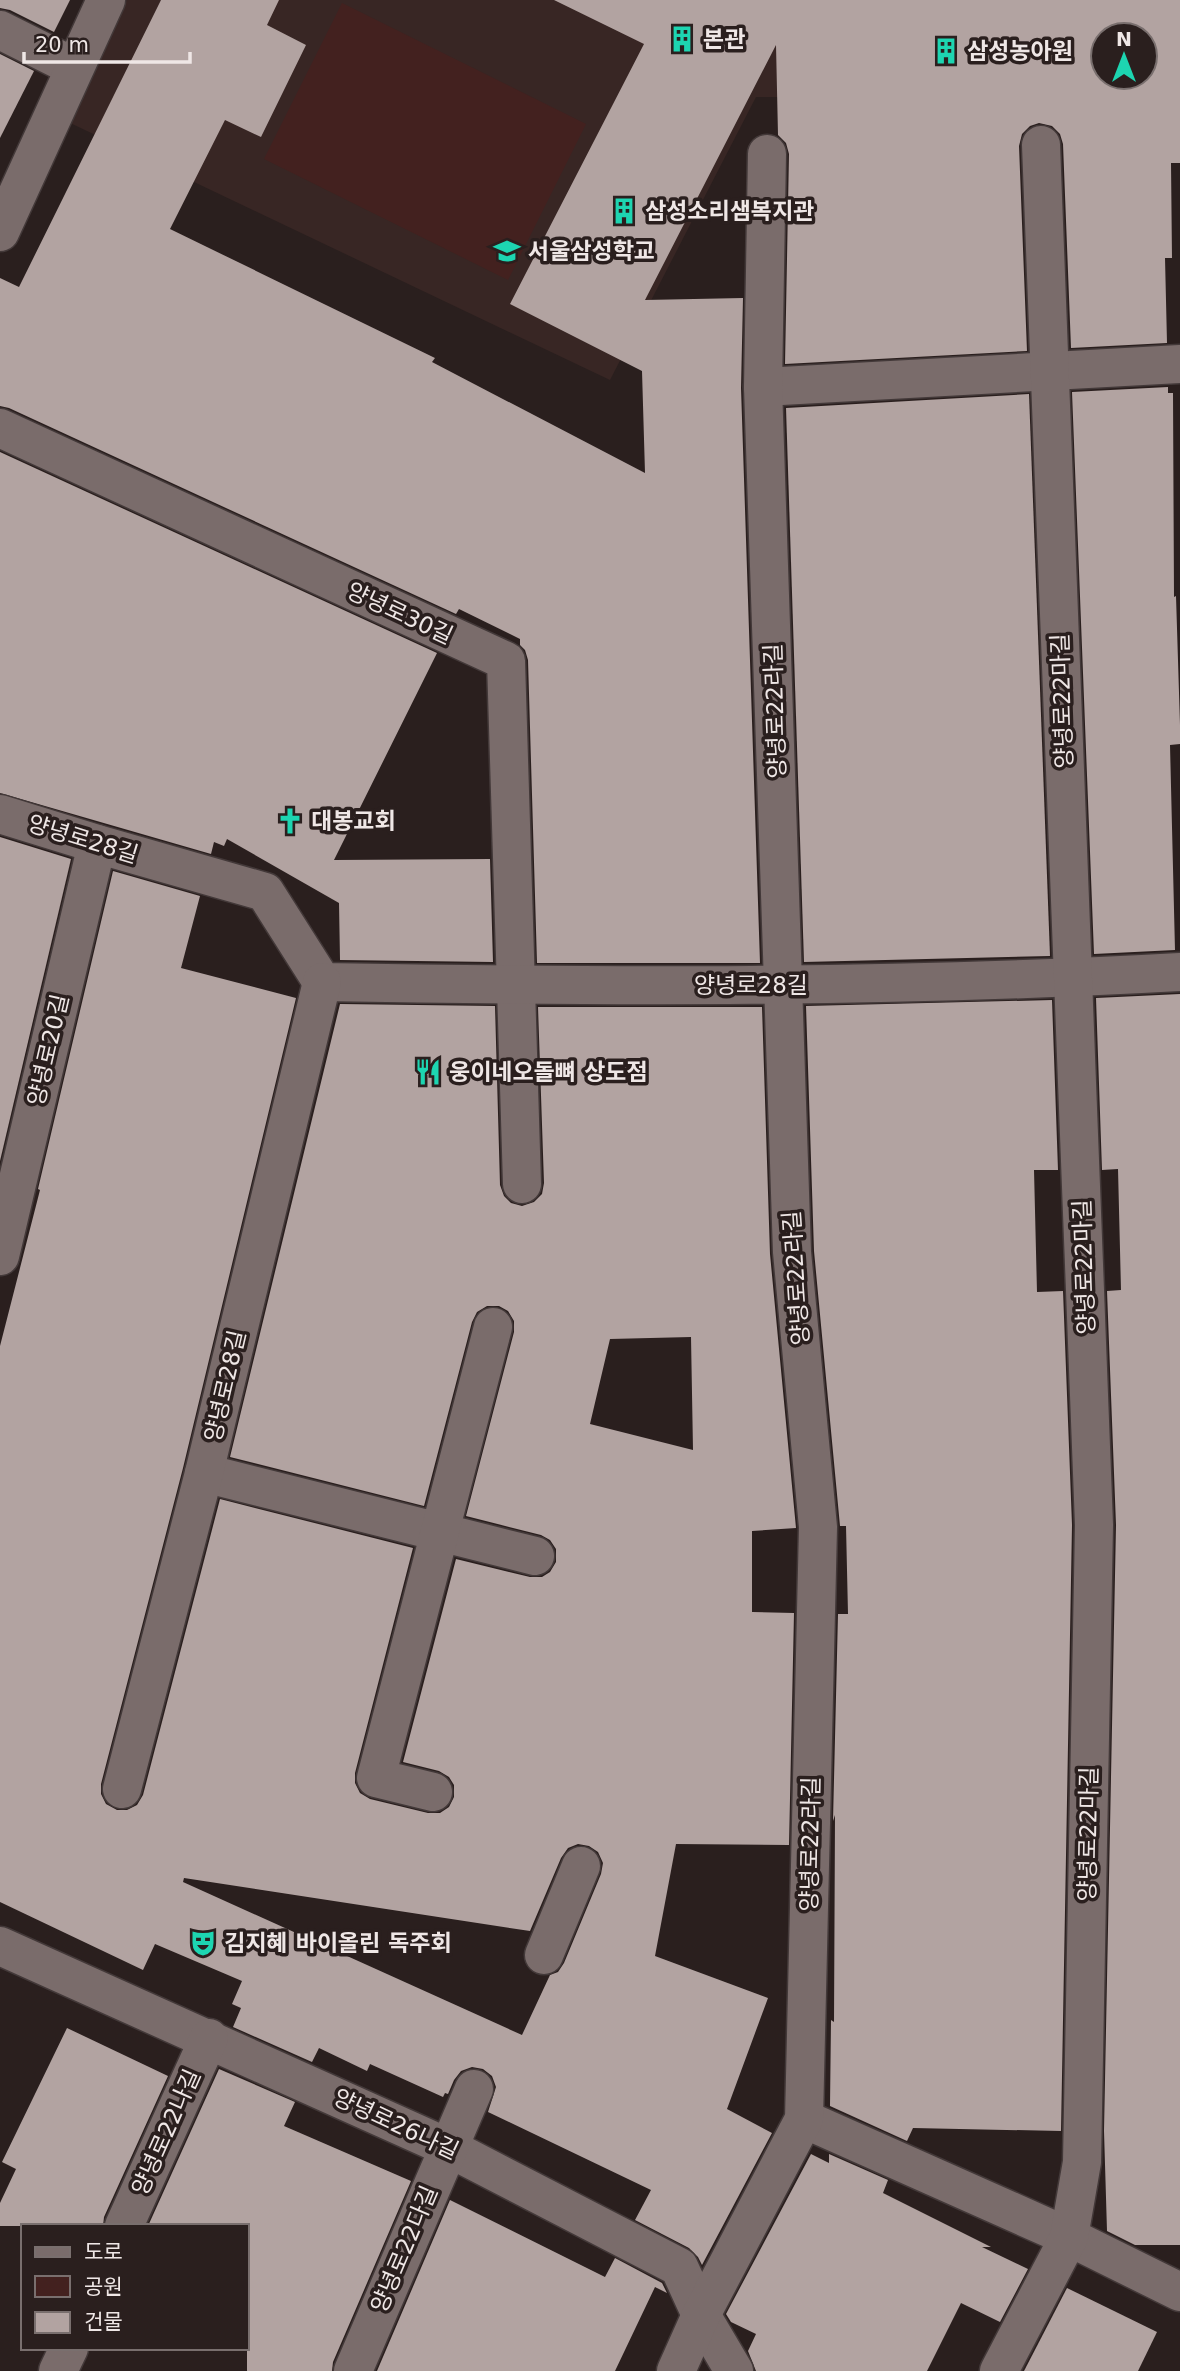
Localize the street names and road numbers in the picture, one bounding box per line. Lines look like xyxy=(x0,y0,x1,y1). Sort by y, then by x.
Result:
street label: 양녕로30길 xyxy=(343,577,457,649)
street label: 양녕로22마길 xyxy=(1047,633,1077,769)
street label: 양녕로22라길 xyxy=(760,643,790,779)
street label: 양녕로28길 xyxy=(25,810,141,868)
street label: 양녕로28길 xyxy=(694,972,808,998)
street label: 양녕로20길 xyxy=(23,992,73,1108)
street label: 양녕로22마길 xyxy=(1069,1199,1099,1335)
street label: 양녕로22라길 xyxy=(778,1210,814,1346)
street label: 양녕로28길 xyxy=(200,1328,250,1444)
street label: 양녕로22마길 xyxy=(1074,1766,1102,1902)
street label: 양녕로22라길 xyxy=(796,1776,824,1912)
street label: 양녕로22나길 xyxy=(127,2065,205,2199)
street label: 양녕로26나길 xyxy=(329,2084,463,2164)
street label: 양녕로22다길 xyxy=(366,2182,442,2316)

